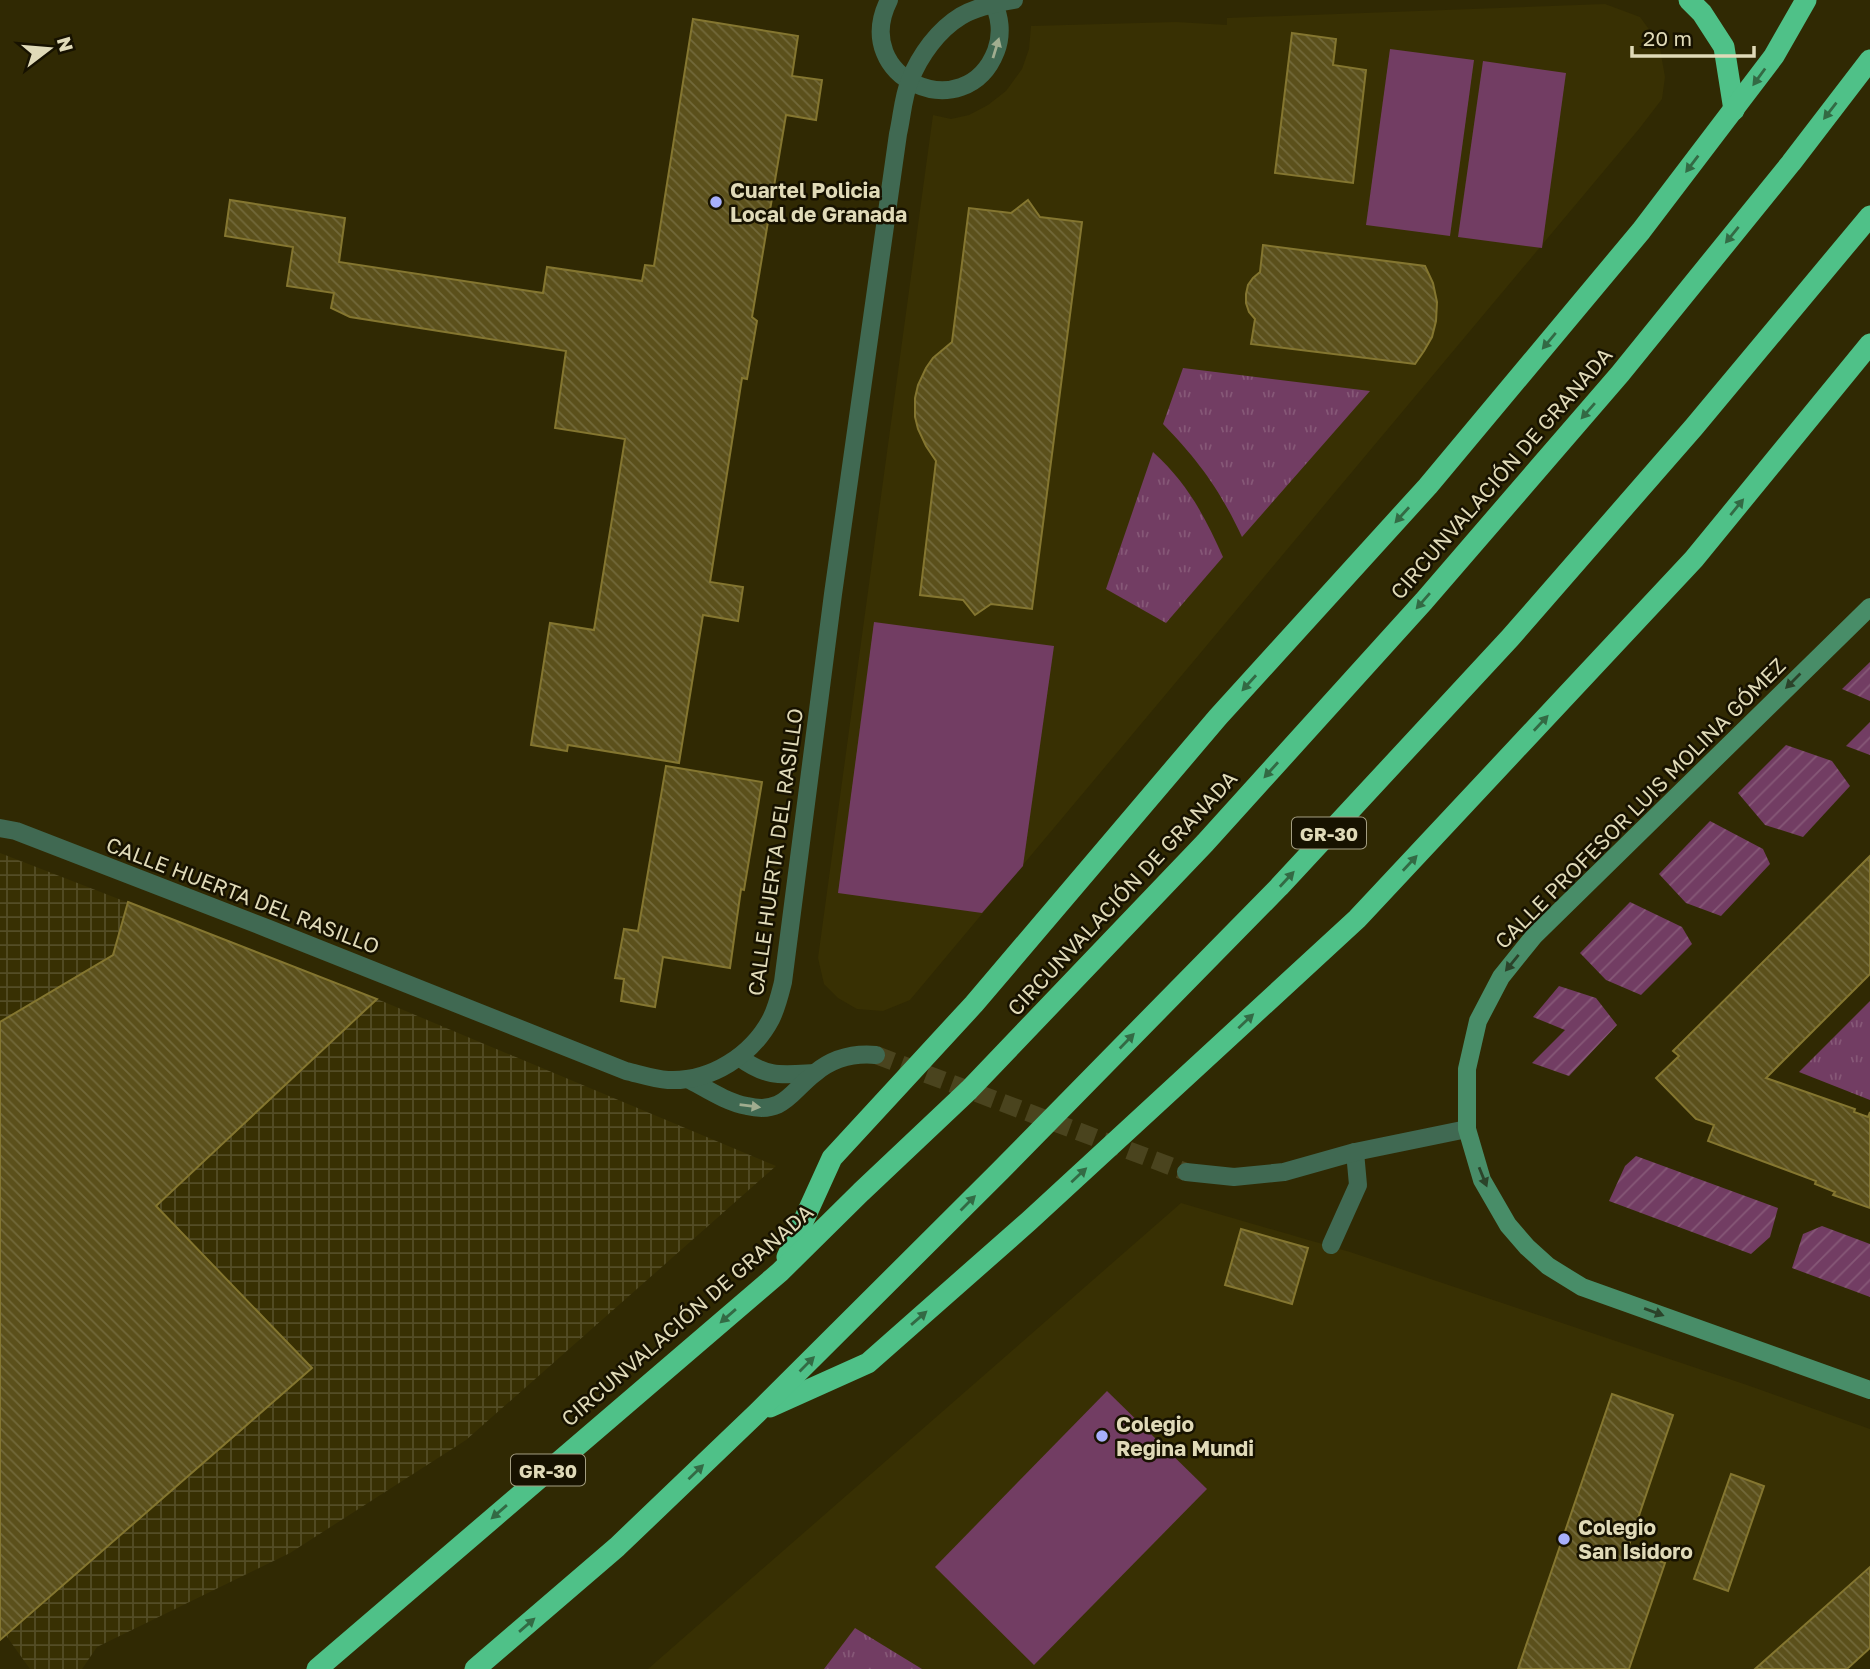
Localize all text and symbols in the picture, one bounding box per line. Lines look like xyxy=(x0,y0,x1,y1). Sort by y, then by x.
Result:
north arrow xyxy=(14,14,84,84)
scale bar xyxy=(1632,14,1755,58)
text: 20 m xyxy=(1643,25,1692,51)
text: N xyxy=(53,34,79,54)
one-way arrow xyxy=(992,37,1002,58)
one-way arrow xyxy=(1752,68,1766,86)
one-way arrow xyxy=(1823,102,1838,120)
one-way arrow xyxy=(1685,155,1700,173)
place label: Cuartel Policia Local de Granada xyxy=(730,177,907,227)
marker: Cuartel Policia Local de Granada xyxy=(708,194,724,210)
one-way arrow xyxy=(1725,225,1740,243)
one-way arrow xyxy=(1542,333,1557,350)
street label: CIRCUNVALACIÓN DE GRANADA xyxy=(1385,342,1617,604)
one-way arrow xyxy=(1581,402,1596,419)
one-way arrow xyxy=(1729,498,1744,515)
one-way arrow xyxy=(1395,506,1410,523)
one-way arrow xyxy=(1415,592,1431,610)
street label: CALLE PROFESOR LUIS MOLINA GÓMEZ xyxy=(1489,652,1791,954)
one-way arrow xyxy=(1785,672,1802,689)
one-way arrow xyxy=(1241,674,1257,692)
street label: CALLE HUERTA DEL RASILLO xyxy=(742,706,808,998)
one-way arrow xyxy=(1532,715,1548,732)
one-way arrow xyxy=(1263,761,1279,778)
street label: CIRCUNVALACIÓN DE GRANADA xyxy=(1002,765,1242,1021)
road number: GR-30 xyxy=(1292,818,1366,848)
street label: CALLE HUERTA DEL RASILLO xyxy=(103,831,383,959)
one-way arrow xyxy=(1402,854,1418,872)
one-way arrow xyxy=(1278,871,1294,888)
one-way arrow xyxy=(1505,954,1520,972)
one-way arrow xyxy=(1238,1013,1255,1029)
one-way arrow xyxy=(1119,1033,1136,1050)
one-way arrow xyxy=(739,1100,761,1111)
one-way arrow xyxy=(1070,1167,1087,1183)
one-way arrow xyxy=(1477,1167,1488,1188)
one-way arrow xyxy=(959,1195,976,1212)
street label: CIRCUNVALACIÓN DE GRANADA xyxy=(556,1199,818,1431)
one-way arrow xyxy=(1643,1307,1664,1318)
one-way arrow xyxy=(719,1308,737,1324)
one-way arrow xyxy=(910,1310,928,1326)
one-way arrow xyxy=(798,1356,814,1373)
place label: Colegio Regina Mundi xyxy=(1116,1411,1254,1461)
marker: Colegio Regina Mundi xyxy=(1094,1428,1110,1444)
road number: GR-30 xyxy=(511,1454,585,1486)
one-way arrow xyxy=(687,1464,705,1480)
one-way arrow xyxy=(491,1504,508,1519)
place label: Colegio San Isidoro xyxy=(1578,1514,1693,1564)
marker: Colegio San Isidoro xyxy=(1556,1531,1572,1547)
one-way arrow xyxy=(518,1617,536,1633)

